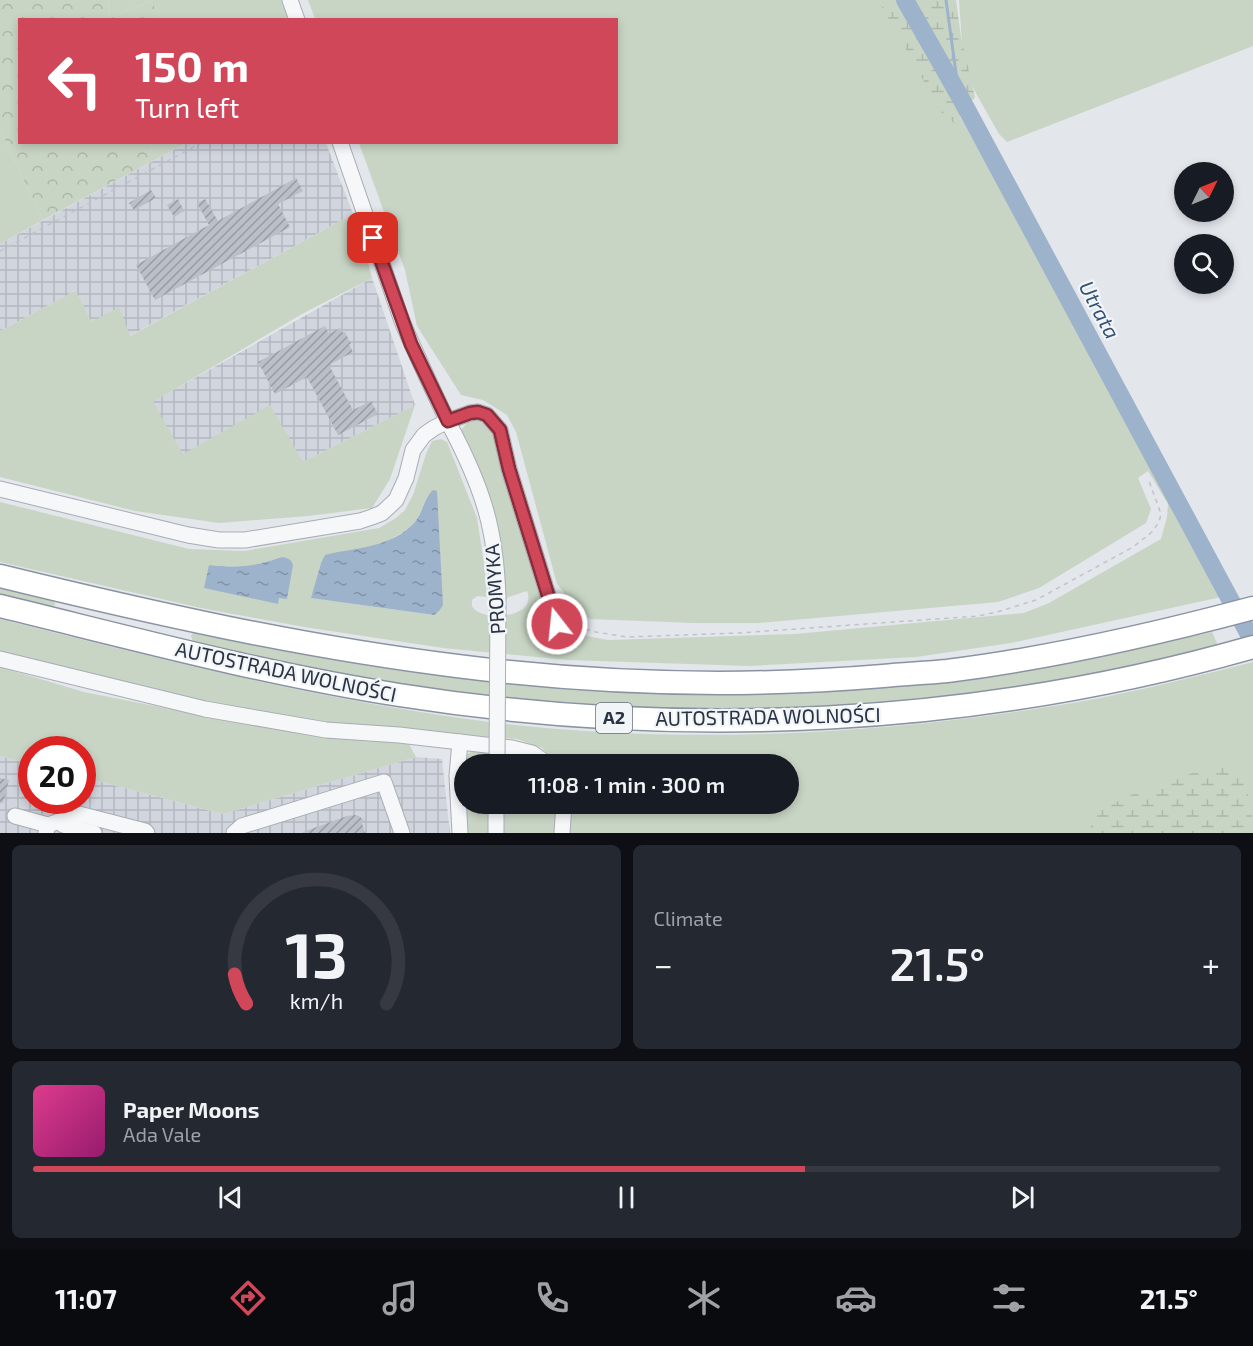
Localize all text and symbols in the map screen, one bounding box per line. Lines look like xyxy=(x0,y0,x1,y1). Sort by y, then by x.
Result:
text: 150 m xyxy=(135,40,249,90)
icon: left xyxy=(36,42,114,120)
text: Turn left xyxy=(135,91,239,123)
north arrow xyxy=(1174,162,1234,222)
map controls xyxy=(1174,162,1234,294)
pin xyxy=(347,212,398,263)
icon: arrive xyxy=(356,221,389,254)
button: search xyxy=(1174,234,1234,294)
water label: Utrata xyxy=(1075,276,1126,343)
street label: PROMYKA xyxy=(479,542,509,635)
position arrow xyxy=(525,592,589,656)
street label: AUTOSTRADA WOLNOŚCI xyxy=(174,636,399,706)
street label: AUTOSTRADA WOLNOŚCI xyxy=(655,702,881,730)
road number: A2 xyxy=(596,703,632,733)
speed limit sign: 20 xyxy=(18,736,96,814)
text: 11:08 · 1 min · 300 m xyxy=(528,771,725,797)
text: Climate xyxy=(654,906,723,930)
text: 13 xyxy=(285,916,347,991)
text: 21.5° xyxy=(889,936,985,990)
text: − xyxy=(654,944,673,984)
text: + xyxy=(1202,944,1220,984)
text: km/h xyxy=(290,988,343,1013)
text: Paper Moons xyxy=(123,1096,259,1122)
text: Ada Vale xyxy=(123,1122,201,1146)
icon: previous xyxy=(214,1181,247,1214)
icon: pause xyxy=(610,1181,643,1214)
icon: next xyxy=(1006,1181,1039,1214)
icon: directions xyxy=(227,1277,269,1319)
icon: music xyxy=(379,1277,421,1319)
icon: phone xyxy=(531,1277,573,1319)
icon: climate xyxy=(683,1277,725,1319)
icon: car xyxy=(835,1277,877,1319)
icon: filters xyxy=(988,1277,1030,1319)
text: 11:07 xyxy=(55,1282,117,1314)
text: 21.5° xyxy=(1140,1282,1198,1314)

